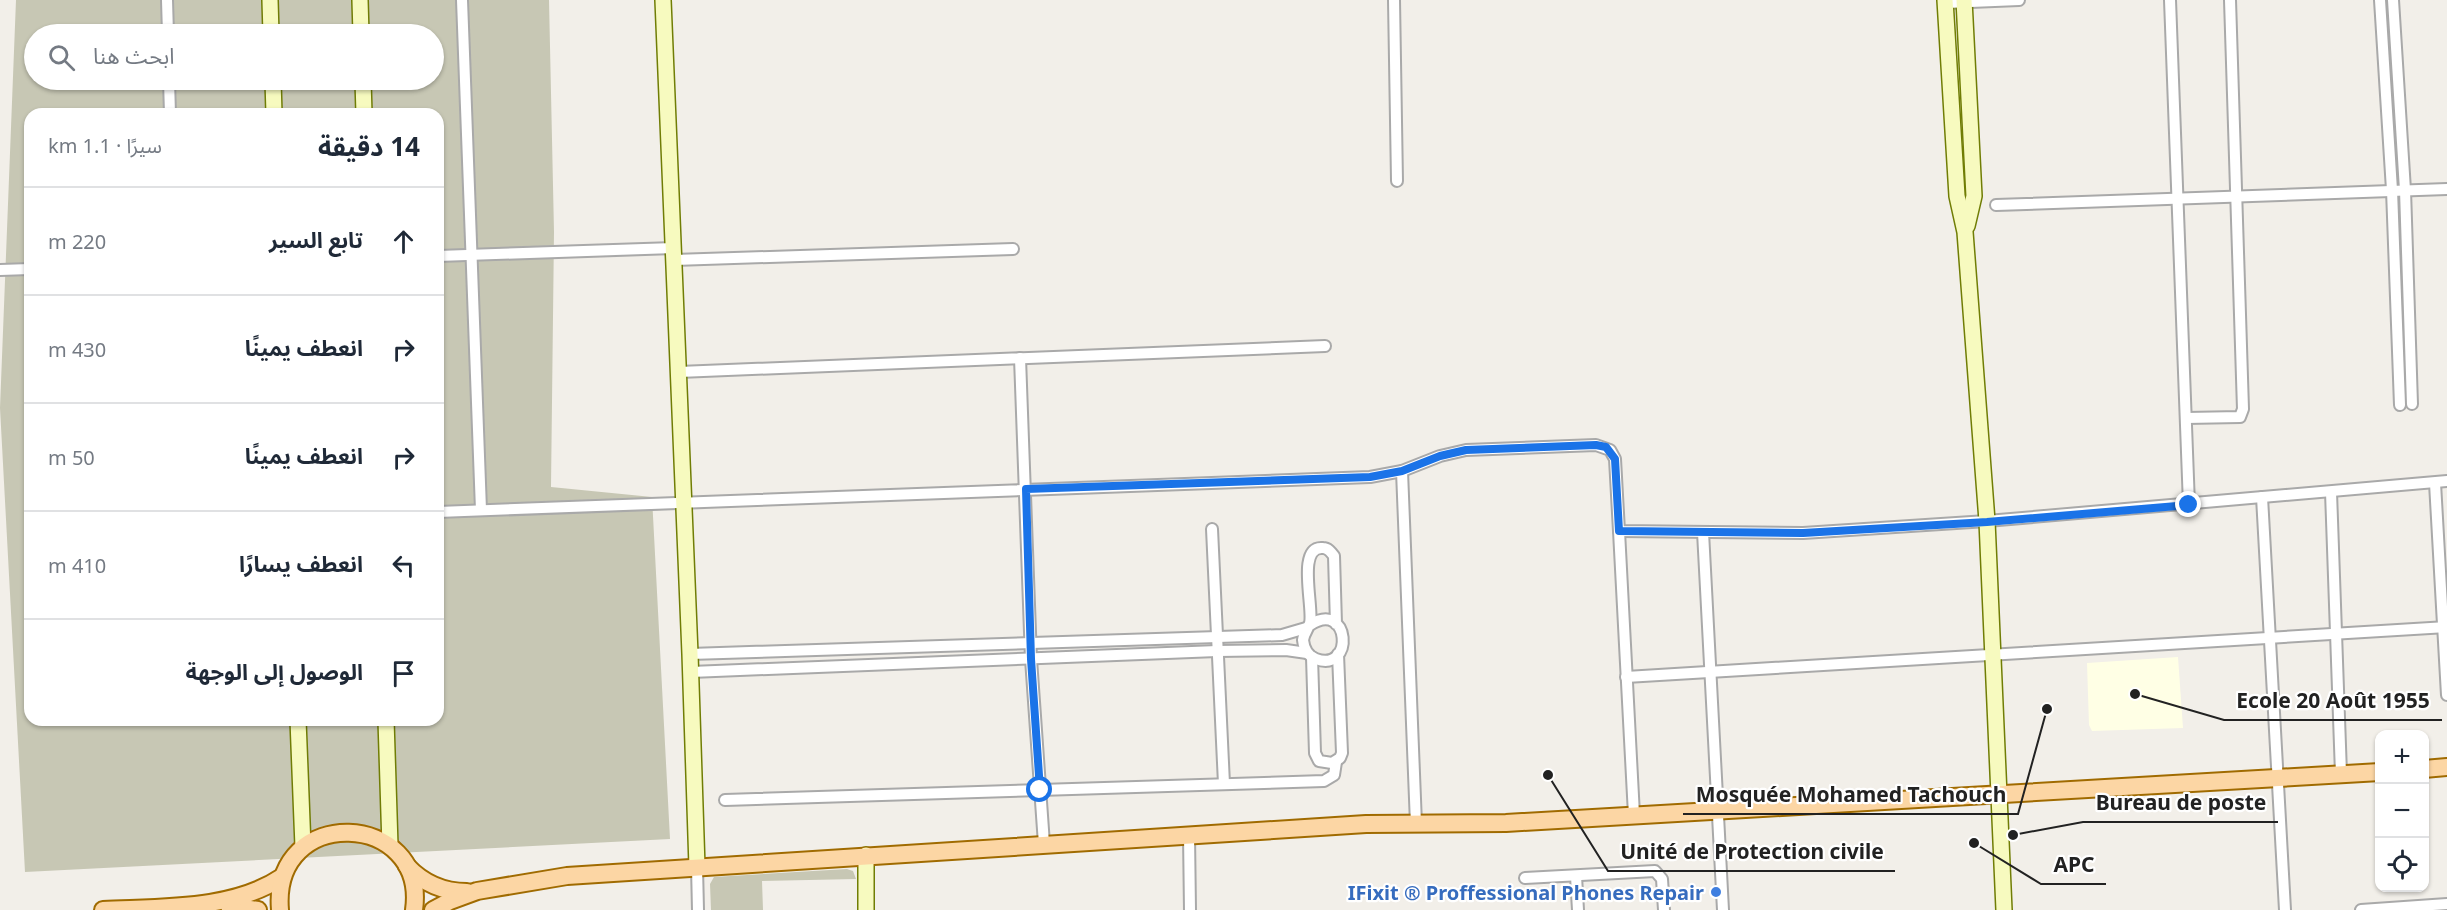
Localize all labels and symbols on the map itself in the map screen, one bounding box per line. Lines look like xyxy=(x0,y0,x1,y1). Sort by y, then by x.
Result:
route end xyxy=(2175,491,2201,517)
callout: Ecole 20 Août 1955 xyxy=(2224,681,2442,720)
text: Ecole 20 Août 1955 xyxy=(2236,686,2430,714)
callout: Mosquée Mohamed Tachouch xyxy=(1683,775,2018,814)
route start xyxy=(1026,776,1052,802)
text: Mosquée Mohamed Tachouch xyxy=(1696,780,2006,808)
callout: Bureau de poste xyxy=(2083,783,2278,822)
text: Bureau de poste xyxy=(2096,788,2266,816)
callout: Unité de Protection civile xyxy=(1608,832,1895,871)
text: Unité de Protection civile xyxy=(1620,837,1884,865)
callout: APC xyxy=(2041,845,2106,884)
text: APC xyxy=(2053,850,2095,878)
place label: IFixit ® Proffessional Phones Repair xyxy=(1348,879,1704,906)
marker: IFixit ® Proffessional Phones Repair xyxy=(1709,885,1723,899)

